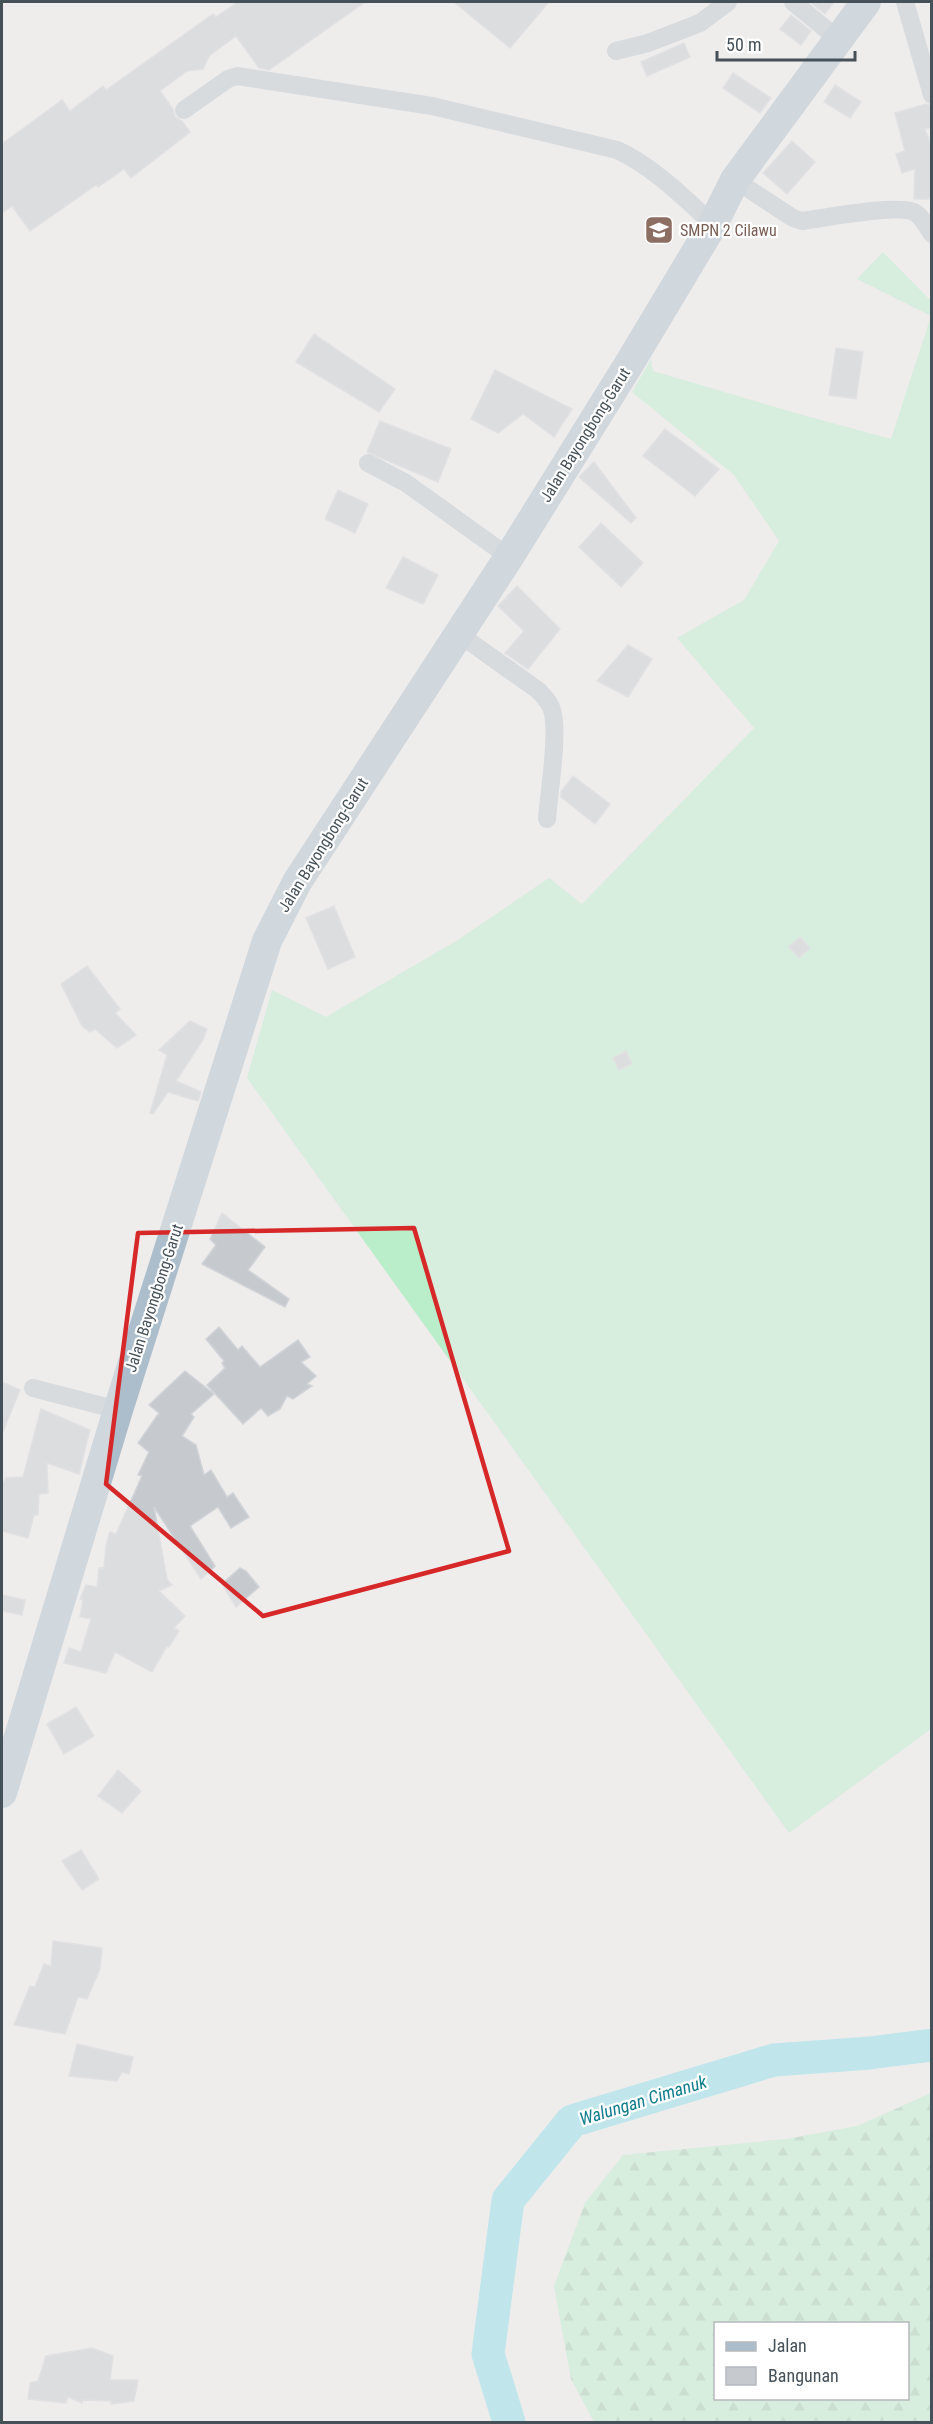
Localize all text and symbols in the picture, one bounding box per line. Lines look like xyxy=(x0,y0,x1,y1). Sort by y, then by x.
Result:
scale bar xyxy=(717,24,855,62)
text: 50 m xyxy=(726,34,761,55)
school or university icon: SMPN 2 Cilawu xyxy=(643,214,675,246)
place label: SMPN 2 Cilawu xyxy=(680,221,777,240)
street label: Jalan Bayongbong-Garut xyxy=(536,364,634,506)
street label: Jalan Bayongbong-Garut xyxy=(274,774,372,916)
street label: Jalan Bayongbong-Garut xyxy=(121,1221,187,1374)
water label: Walungan Cimanuk xyxy=(577,2070,710,2129)
legend xyxy=(714,2322,909,2400)
text: Jalan xyxy=(768,2335,807,2356)
text: Bangunan xyxy=(768,2365,839,2386)

